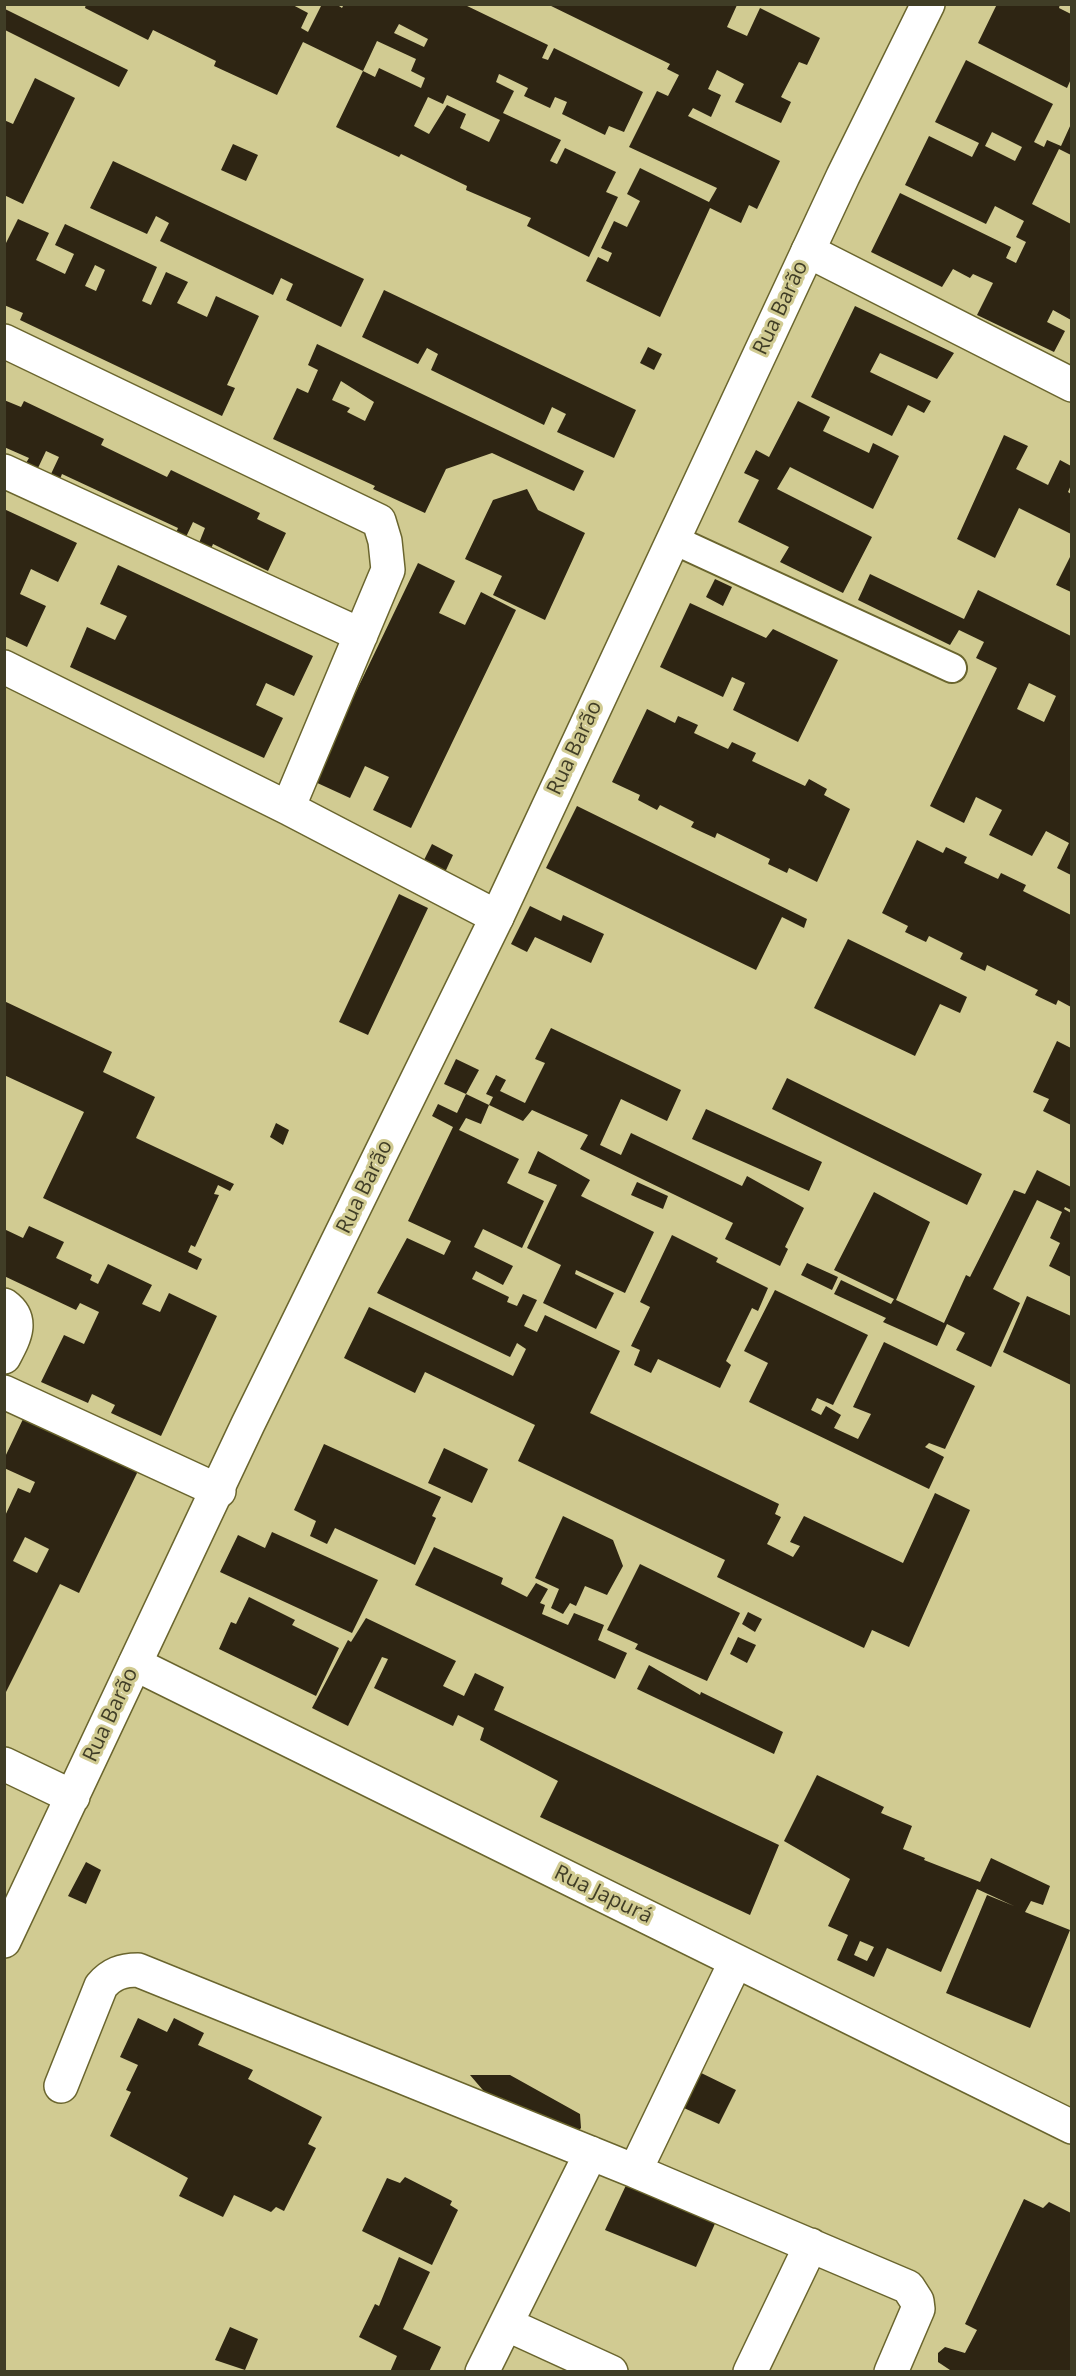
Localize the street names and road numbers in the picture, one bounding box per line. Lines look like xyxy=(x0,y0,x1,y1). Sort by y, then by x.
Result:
street label: Rua Barão xyxy=(748,257,814,359)
street label: Rua Barão xyxy=(542,697,608,799)
street label: Rua Barão xyxy=(332,1136,398,1238)
street label: Rua Barão xyxy=(78,1664,144,1766)
street label: Rua Japurá xyxy=(550,1860,656,1930)

